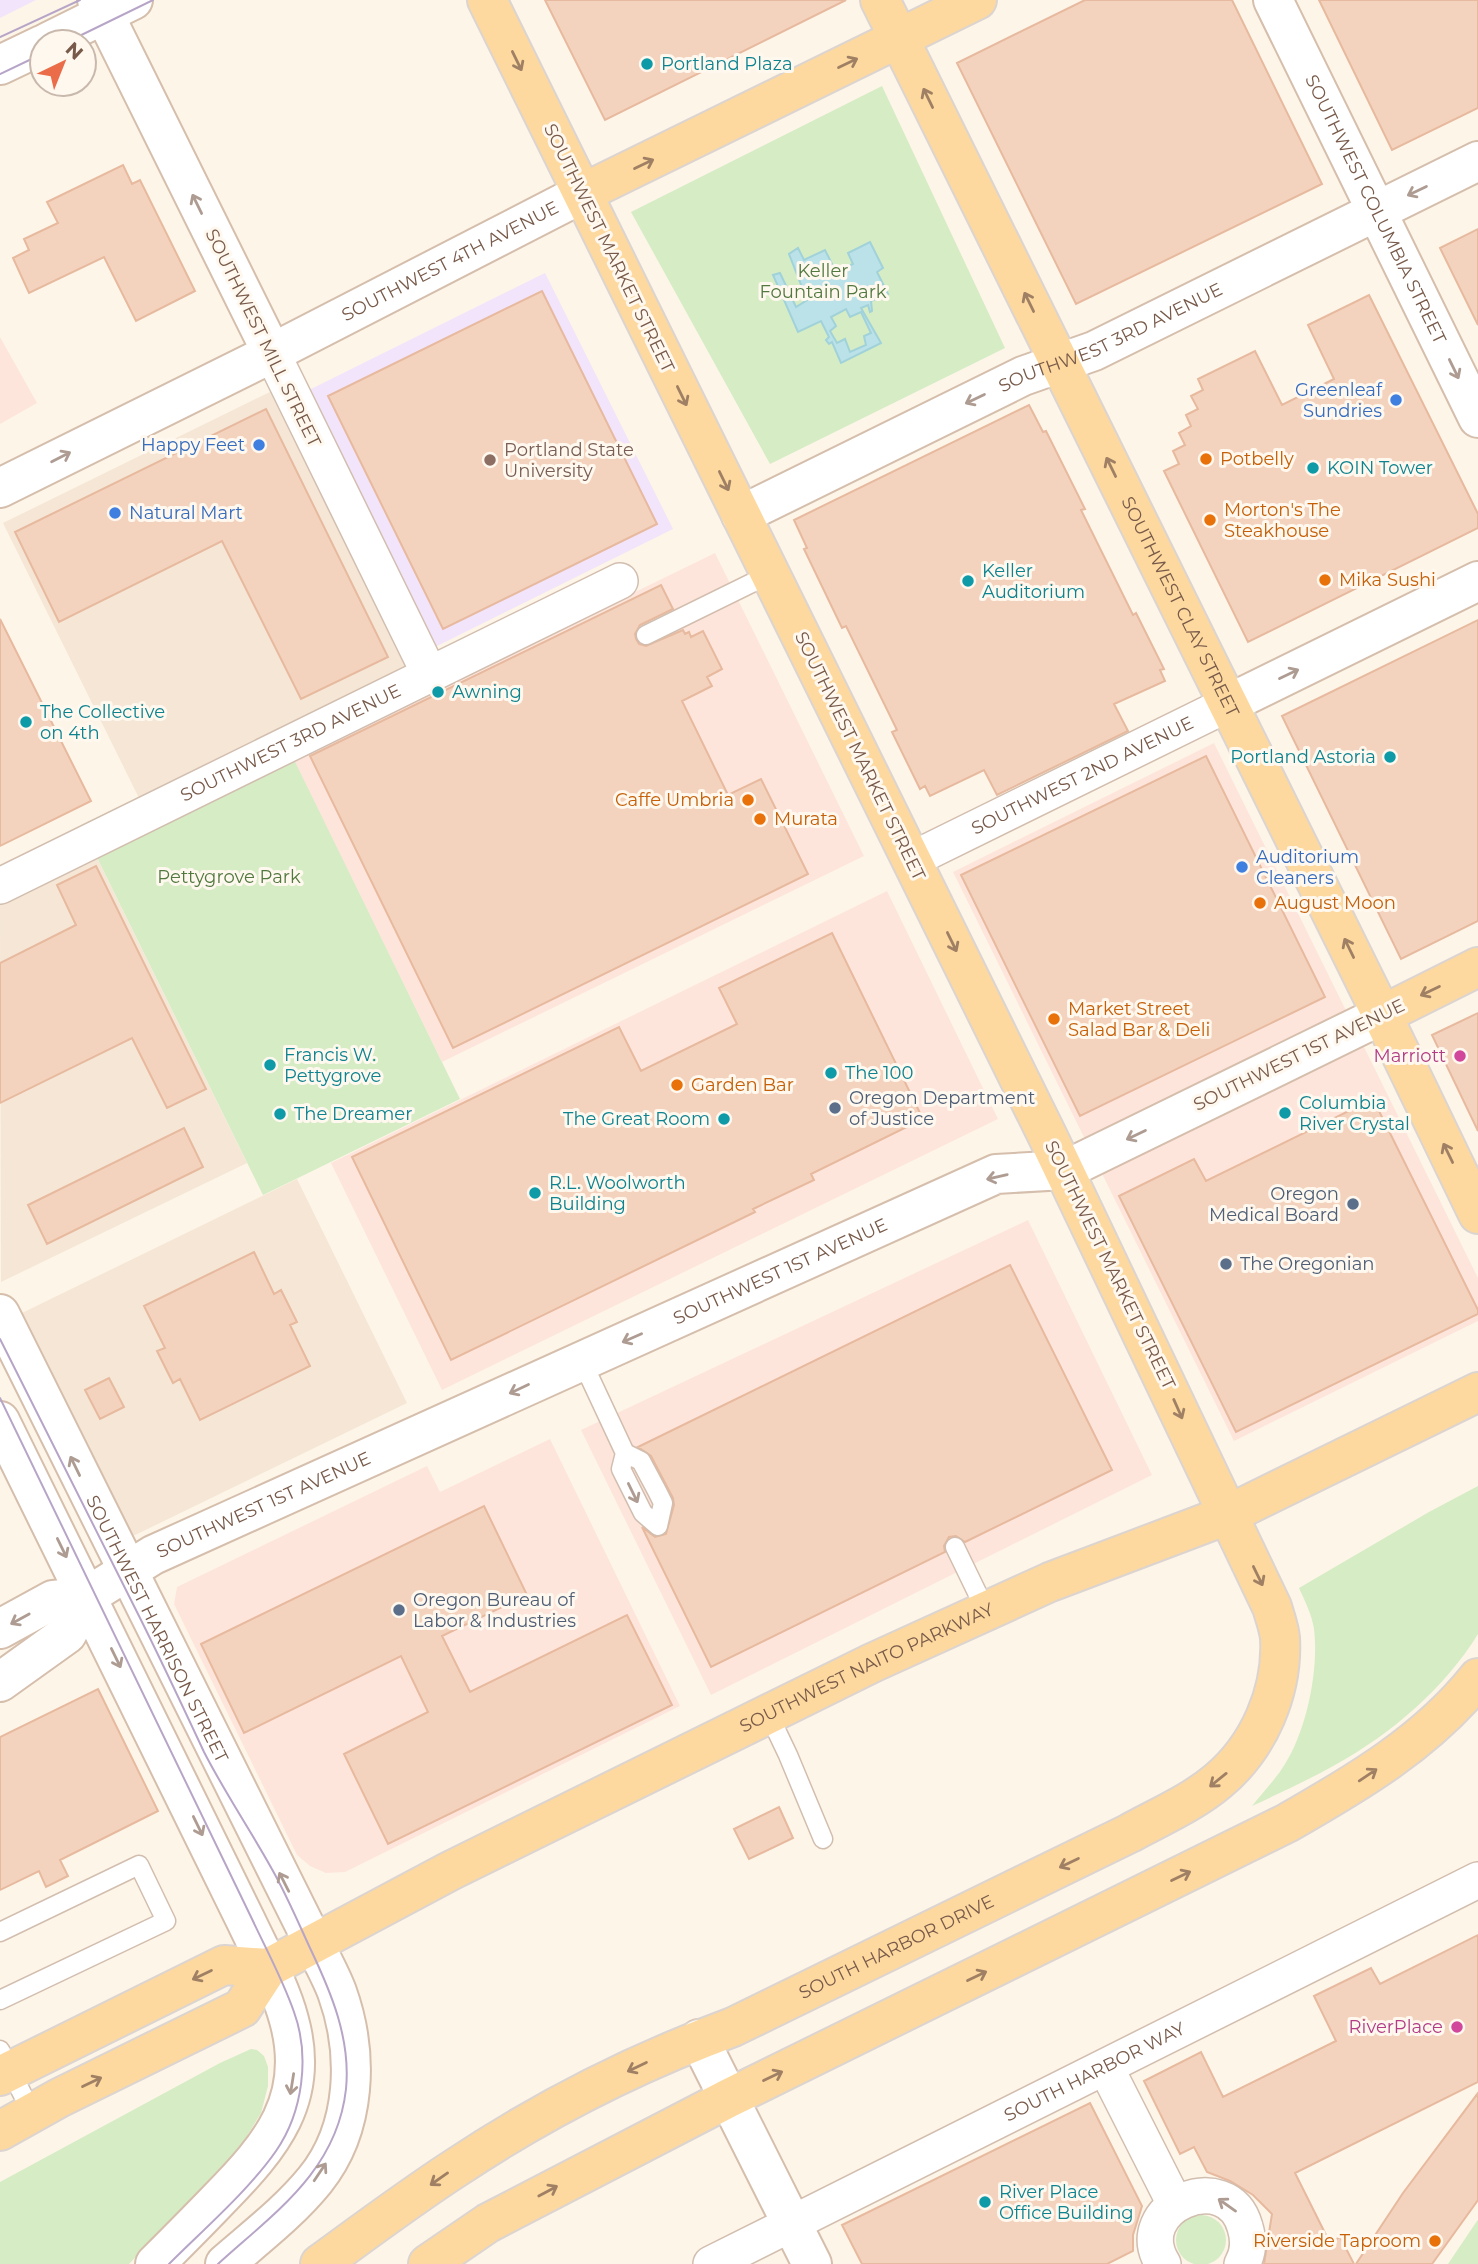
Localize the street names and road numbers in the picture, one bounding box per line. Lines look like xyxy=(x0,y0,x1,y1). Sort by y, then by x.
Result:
street label: SOUTHWEST COLUMBIA STREET xyxy=(1300,71,1451,348)
street label: SOUTHWEST MARKET STREET xyxy=(539,120,679,377)
street label: SOUTHWEST 4TH AVENUE xyxy=(338,196,562,326)
street label: SOUTHWEST MILL STREET xyxy=(201,225,326,451)
street label: SOUTHWEST 3RD AVENUE xyxy=(995,278,1226,397)
street label: SOUTHWEST CLAY STREET xyxy=(1116,493,1244,721)
street label: SOUTHWEST MARKET STREET xyxy=(790,628,930,885)
street label: SOUTHWEST 3RD AVENUE xyxy=(177,679,405,806)
street label: SOUTHWEST 2ND AVENUE xyxy=(968,712,1197,840)
street label: SOUTHWEST 1ST AVENUE xyxy=(1190,994,1408,1116)
street label: SOUTHWEST MARKET STREET xyxy=(1040,1137,1180,1394)
street label: SOUTHWEST 1ST AVENUE xyxy=(670,1214,891,1329)
street label: SOUTHWEST 1ST AVENUE xyxy=(153,1447,374,1563)
street label: SOUTHWEST HARRISON STREET xyxy=(81,1492,233,1767)
street label: SOUTHWEST NAITO PARKWAY xyxy=(736,1598,998,1738)
street label: SOUTH HARBOR DRIVE xyxy=(795,1890,998,2004)
street label: SOUTH HARBOR WAY xyxy=(1000,2017,1189,2126)

